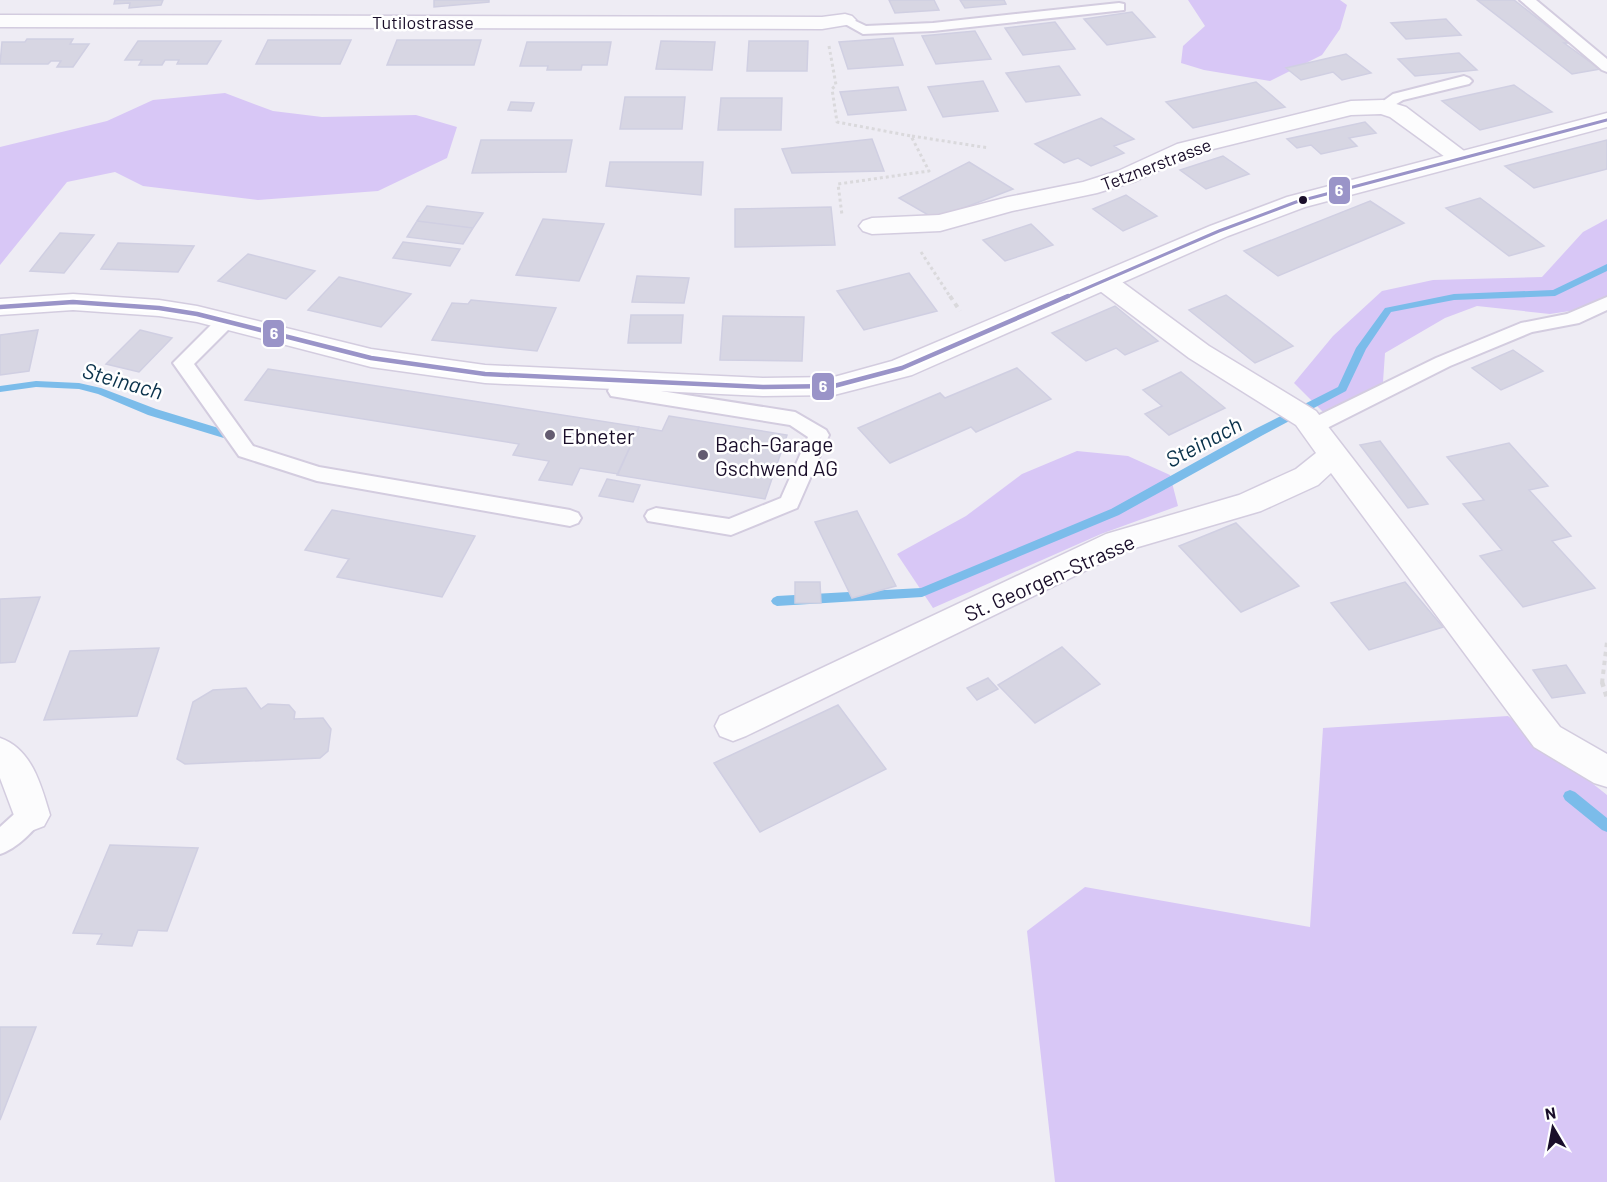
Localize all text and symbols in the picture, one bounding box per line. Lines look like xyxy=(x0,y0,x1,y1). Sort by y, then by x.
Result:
street label: Tutilostrasse xyxy=(372,11,474,33)
street label: Tetznerstrasse xyxy=(1098,133,1214,195)
line badge: 6 xyxy=(1328,176,1351,205)
text: 6 xyxy=(1335,180,1344,199)
unlabelled marker xyxy=(1297,194,1309,206)
line badge: 6 xyxy=(262,319,285,348)
text: 6 xyxy=(270,323,279,342)
water label: Steinach xyxy=(80,356,166,404)
line badge: 6 xyxy=(811,372,835,401)
text: 6 xyxy=(819,376,828,395)
water label: Steinach xyxy=(1160,410,1246,472)
place label: Ebneter xyxy=(562,423,635,448)
marker: Ebneter xyxy=(543,428,557,442)
place label: Bach-Garage Gschwend AG xyxy=(715,431,838,480)
marker: Bach-Garage Gschwend AG xyxy=(696,448,710,462)
street label: St. Georgen-Strasse xyxy=(960,528,1138,626)
north arrow xyxy=(1523,1098,1583,1158)
text: N xyxy=(1543,1102,1557,1123)

